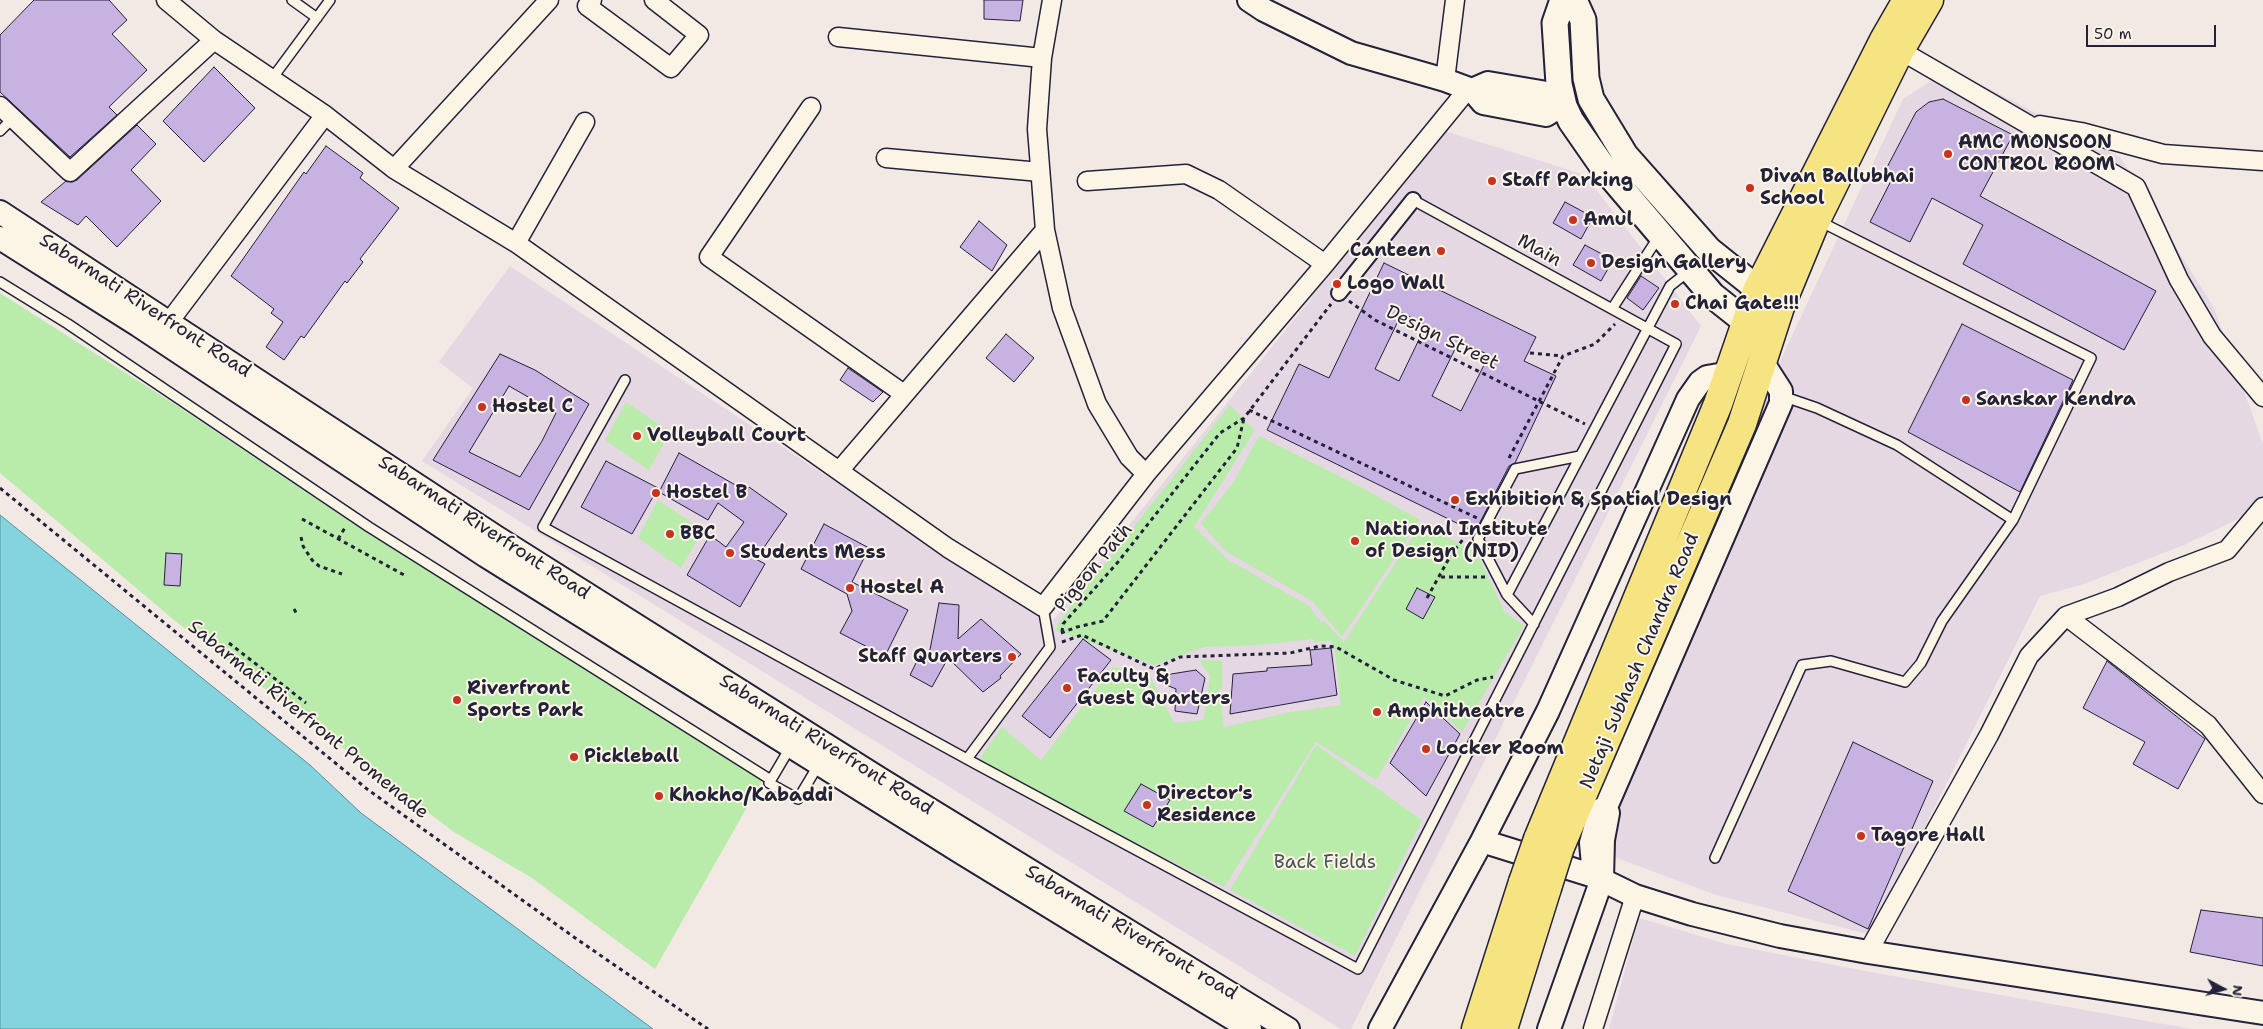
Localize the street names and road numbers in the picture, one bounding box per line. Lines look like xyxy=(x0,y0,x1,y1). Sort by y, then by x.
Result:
street label: Sabarmati Riverfront Road xyxy=(35,229,255,383)
street label: Main xyxy=(1513,230,1565,272)
street label: Design Street xyxy=(1382,301,1502,375)
street label: Sabarmati Riverfront Road xyxy=(374,451,594,605)
street label: Pigeon Path xyxy=(1050,519,1138,617)
street label: Netaji Subhash Chandra Road xyxy=(1576,529,1704,793)
street label: Sabarmati Riverfront Promenade xyxy=(183,616,433,824)
street label: Sabarmati Riverfront Road xyxy=(715,670,937,820)
street label: Sabarmati Riverfront road xyxy=(1021,861,1241,1005)

